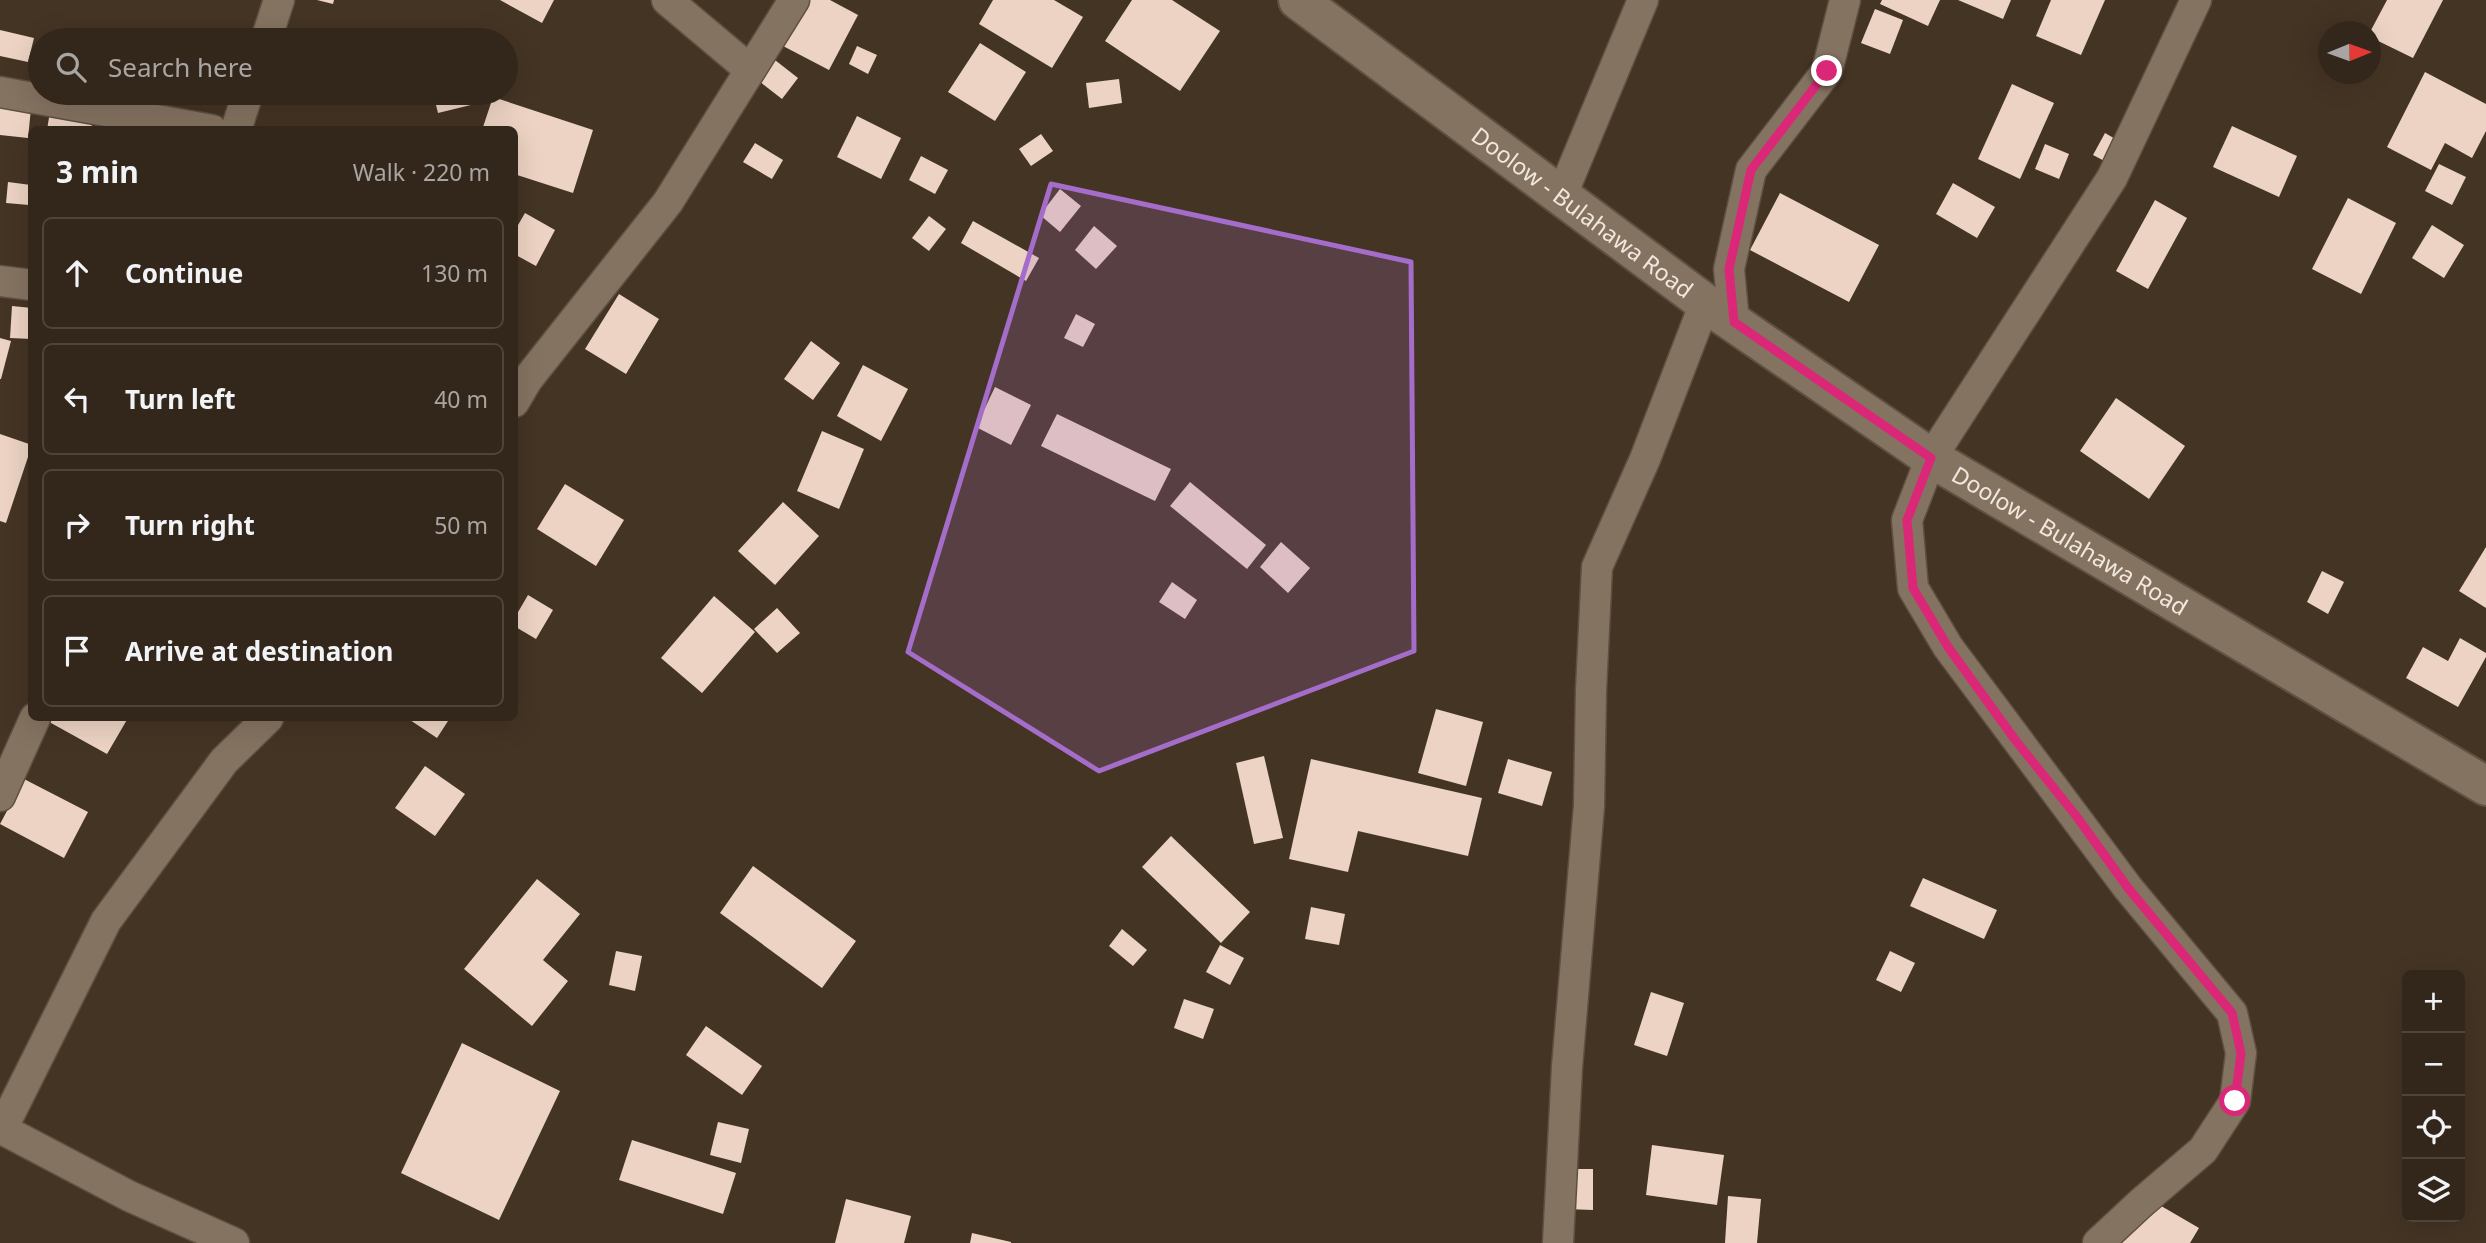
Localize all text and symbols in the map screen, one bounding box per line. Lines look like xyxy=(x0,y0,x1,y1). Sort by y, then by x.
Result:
north arrow xyxy=(2318,21,2381,84)
search box xyxy=(28,28,518,105)
icon: search xyxy=(52,48,90,86)
text: Search here xyxy=(108,49,253,85)
route end xyxy=(1811,55,1842,86)
street label: Doolow - Bulahawa Road xyxy=(1465,119,1700,305)
text: 3 min xyxy=(56,151,139,192)
text: Walk · 220 m xyxy=(353,156,490,188)
icon: ahead xyxy=(58,254,96,292)
text: Continue xyxy=(125,255,243,291)
text: 130 m xyxy=(421,257,488,289)
icon: left xyxy=(58,380,96,418)
text: Turn left xyxy=(125,381,236,417)
text: 40 m xyxy=(434,383,488,415)
street label: Doolow - Bulahawa Road xyxy=(1946,458,2194,622)
icon: right xyxy=(58,506,96,544)
text: Turn right xyxy=(125,507,255,543)
text: 50 m xyxy=(434,509,488,541)
icon: arrive xyxy=(58,632,96,670)
text: Arrive at destination xyxy=(125,633,394,669)
map controls xyxy=(2402,970,2465,1222)
button: + xyxy=(2402,970,2465,1033)
button: − xyxy=(2402,1033,2465,1096)
route start xyxy=(2219,1085,2250,1116)
button: locate xyxy=(2402,1096,2465,1159)
button: layers xyxy=(2402,1159,2465,1222)

